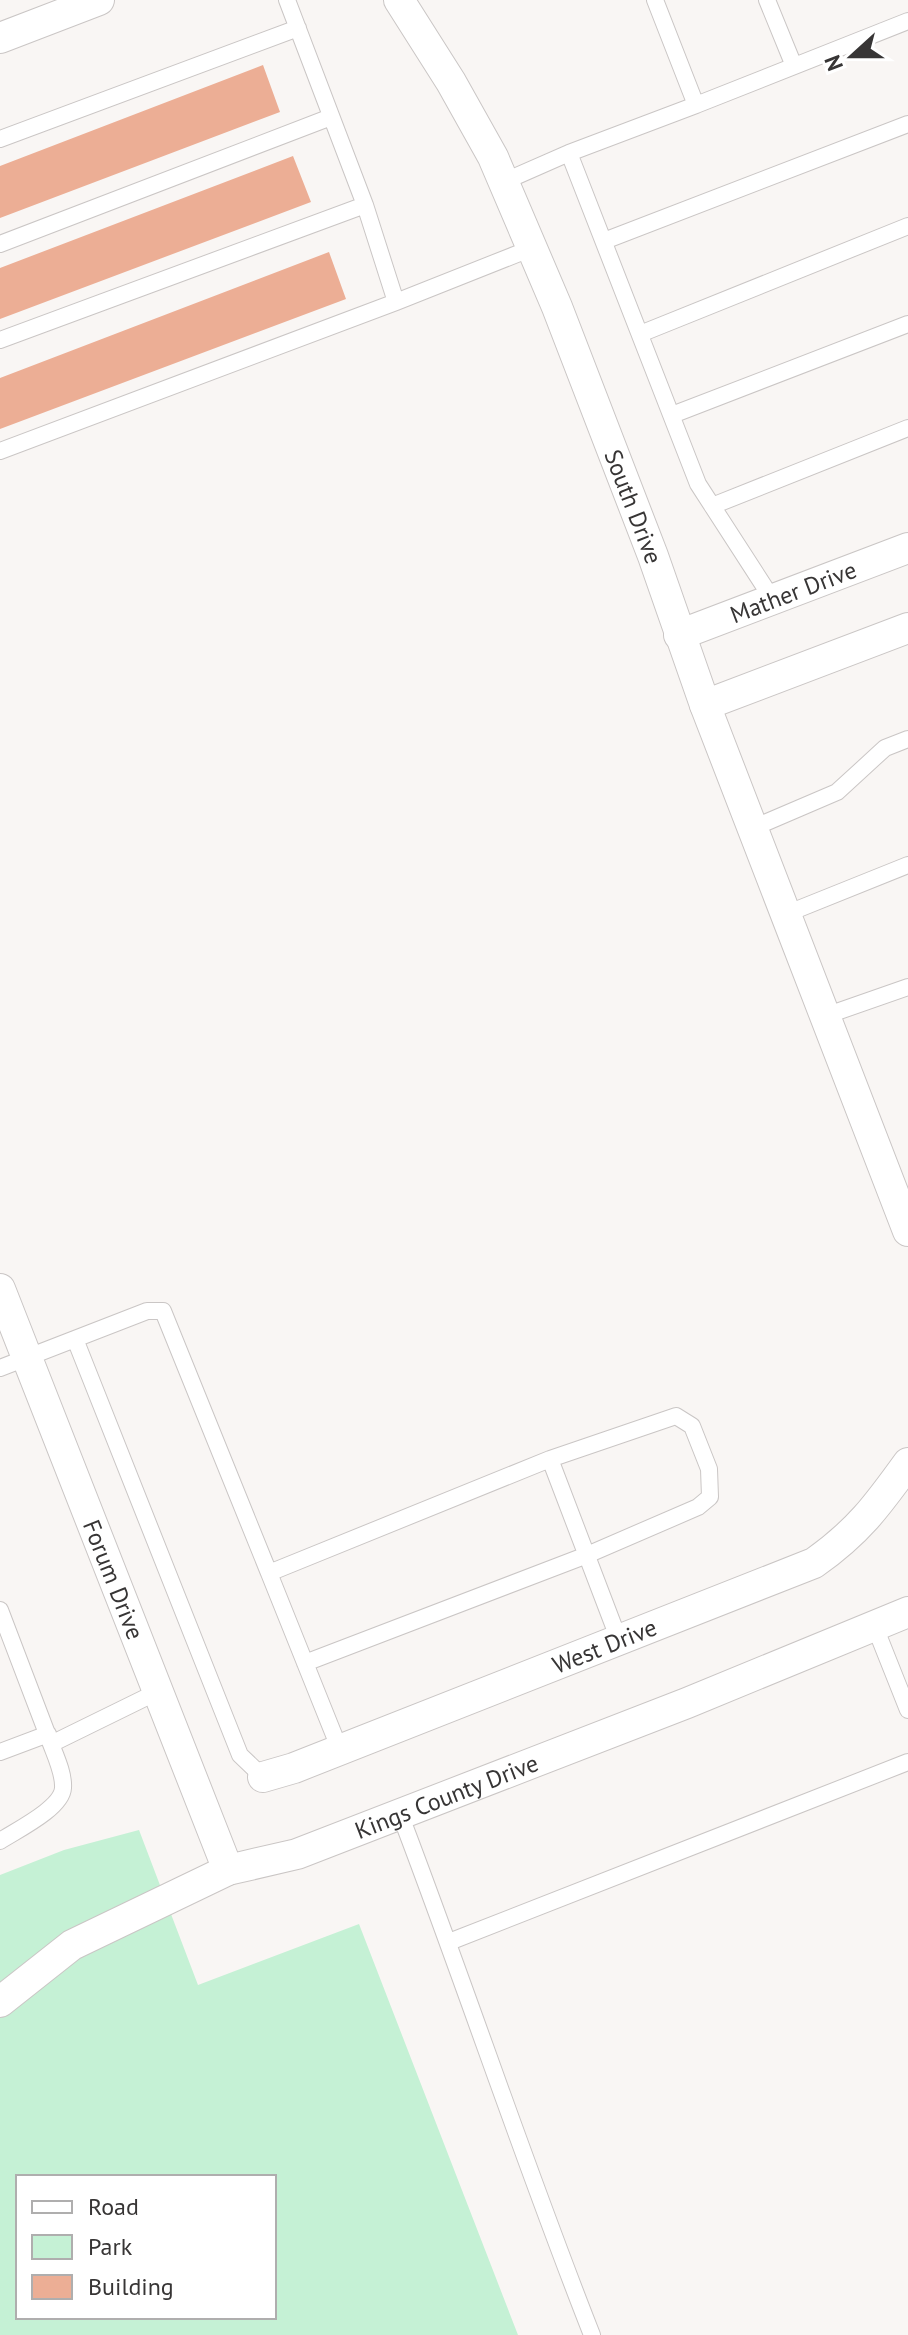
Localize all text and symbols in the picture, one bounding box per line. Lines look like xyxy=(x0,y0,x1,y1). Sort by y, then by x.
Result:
north arrow xyxy=(812,16,892,96)
text: N xyxy=(818,51,849,75)
street label: South Drive xyxy=(598,445,670,568)
street label: Mather Drive xyxy=(725,554,861,630)
street label: Forum Drive xyxy=(77,1515,151,1644)
street label: West Drive xyxy=(548,1611,661,1680)
street label: Kings County Drive xyxy=(350,1747,543,1846)
legend xyxy=(16,2175,276,2319)
text: Road xyxy=(88,2191,139,2222)
text: Park xyxy=(88,2231,133,2262)
text: Building xyxy=(88,2271,174,2302)

